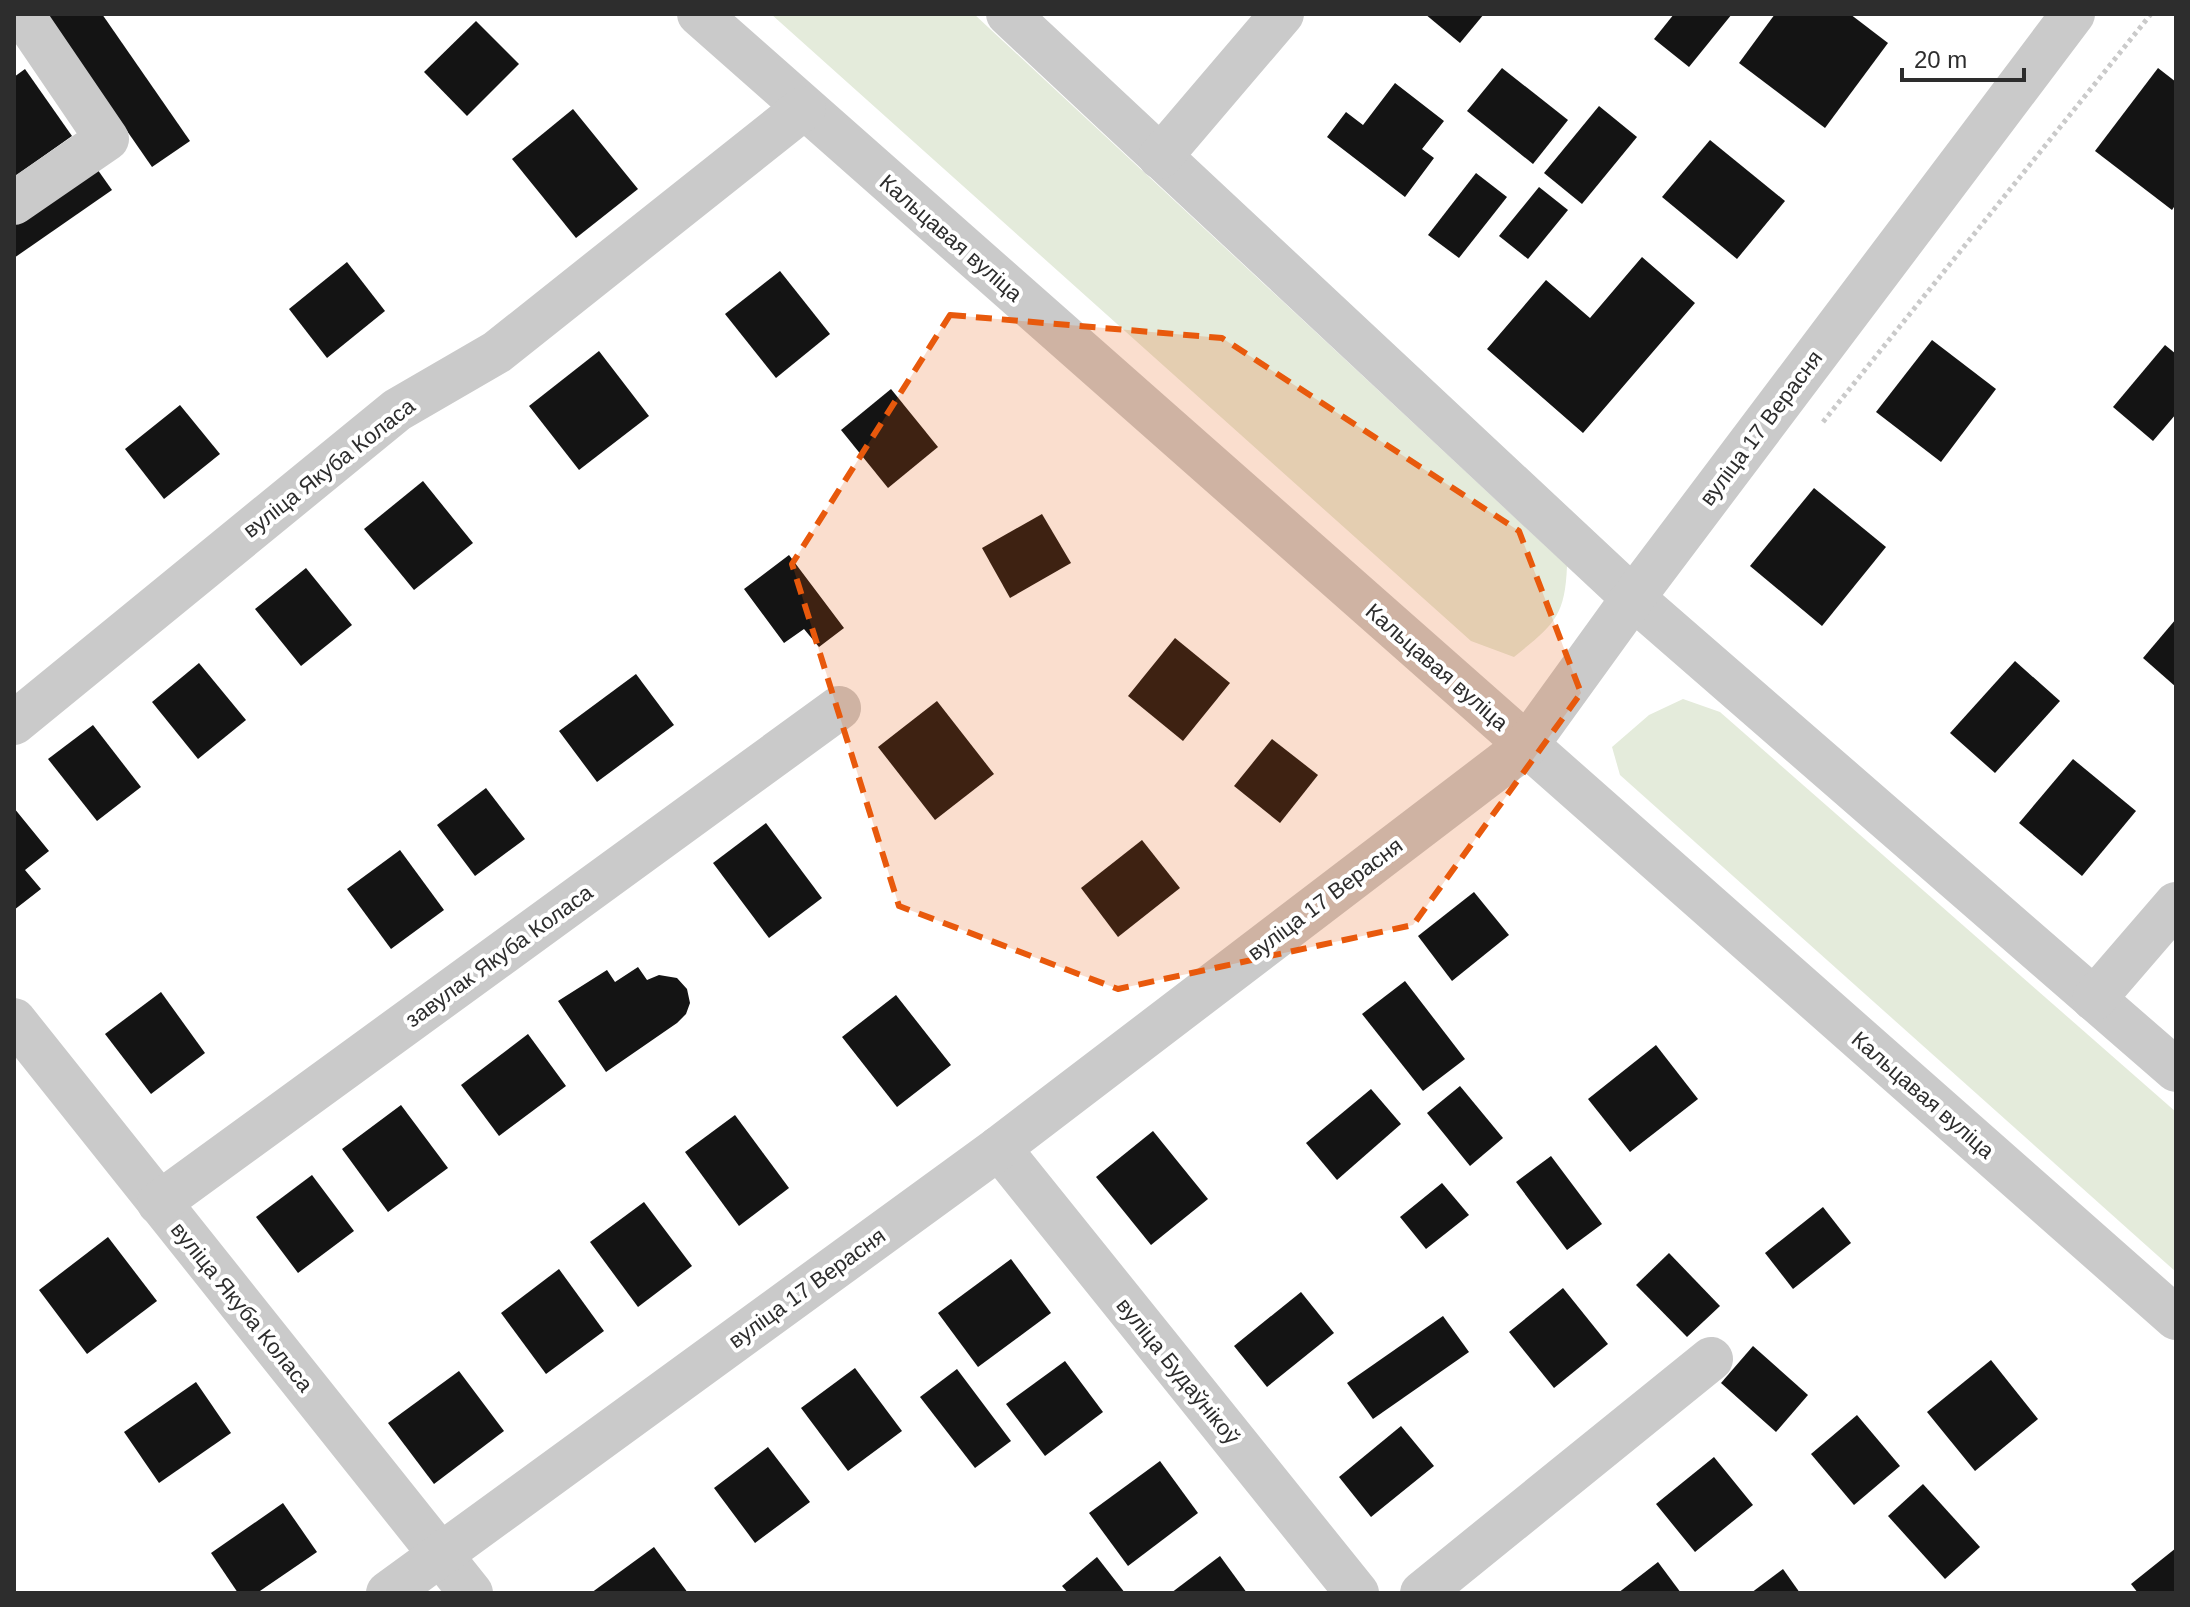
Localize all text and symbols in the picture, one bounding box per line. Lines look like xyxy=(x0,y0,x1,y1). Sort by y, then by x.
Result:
scale bar xyxy=(1902,32,2024,82)
text: 20 m xyxy=(1914,46,1967,73)
street label: Кальцавая вуліца xyxy=(875,169,1028,307)
street label: вуліца 17 Верасня xyxy=(1695,346,1827,510)
street label: вуліца Якуба Коласа xyxy=(238,393,420,543)
street label: Кальцавая вуліца xyxy=(1361,598,1514,736)
street label: вуліца 17 Верасня xyxy=(1243,833,1407,965)
street label: завулак Якуба Коласа xyxy=(401,879,598,1032)
street label: Кальцавая вуліца xyxy=(1847,1026,2000,1164)
street label: вуліца Якуба Коласа xyxy=(166,1217,319,1397)
street label: вуліца 17 Верасня xyxy=(724,1223,890,1353)
street label: вуліца Будаўнікоў xyxy=(1111,1293,1245,1449)

